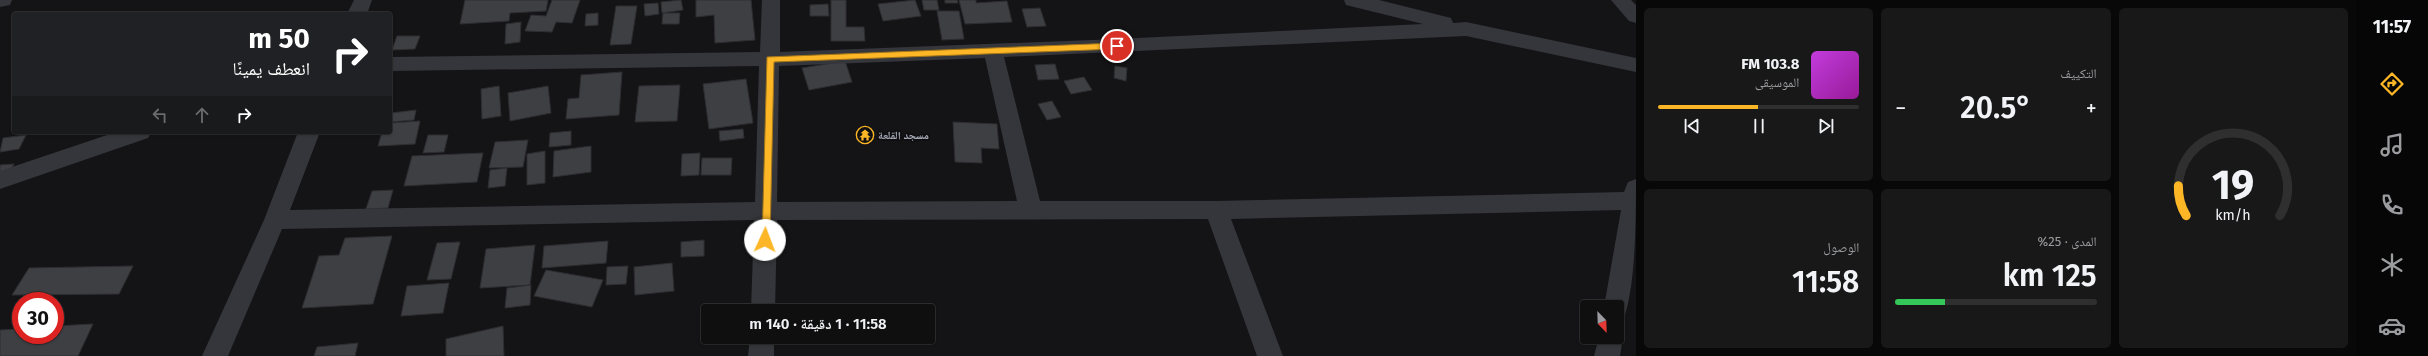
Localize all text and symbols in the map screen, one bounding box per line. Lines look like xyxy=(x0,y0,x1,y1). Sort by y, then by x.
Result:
text: 11:57 xyxy=(2373,16,2411,38)
text: 50 m xyxy=(248,22,310,55)
icon: right xyxy=(324,28,376,80)
pin xyxy=(1100,29,1134,63)
icon: arrive xyxy=(1106,35,1128,57)
text: 103.8 FM xyxy=(1741,55,1799,73)
text: انعطف يمينًا xyxy=(233,58,310,80)
text: التكييف xyxy=(2060,66,2097,81)
icon: directions xyxy=(2378,70,2406,98)
text: الموسيقى xyxy=(1755,75,1799,90)
text: 20.5° xyxy=(1960,90,2032,126)
text: − xyxy=(1895,95,1906,122)
text: + xyxy=(2086,95,2097,122)
icon: left xyxy=(149,104,171,126)
icon: ahead xyxy=(191,104,213,126)
icon: right xyxy=(233,104,255,126)
icon: previous xyxy=(1681,115,1703,137)
icon: pause xyxy=(1748,115,1770,137)
icon: next xyxy=(1815,115,1837,137)
temple icon: مسجد القلعة xyxy=(855,125,875,145)
place label: مسجد القلعة xyxy=(878,129,929,142)
icon: music xyxy=(2378,131,2406,159)
text: 19 xyxy=(2212,160,2255,210)
icon: phone xyxy=(2378,191,2406,219)
text: km/h xyxy=(2216,207,2251,224)
position arrow xyxy=(744,219,786,261)
text: المدى · 25% xyxy=(2038,234,2097,249)
text: الوصول xyxy=(1823,240,1859,255)
icon: climate xyxy=(2378,251,2406,279)
text: 125 km xyxy=(2003,258,2097,294)
text: 11:58 xyxy=(1792,264,1859,300)
speed limit sign: 30 xyxy=(12,292,64,344)
north arrow xyxy=(1580,300,1624,344)
map controls xyxy=(1580,300,1624,344)
icon: car xyxy=(2378,312,2406,340)
text: 11:58 · 1 دقيقة · 140 m xyxy=(749,315,887,333)

